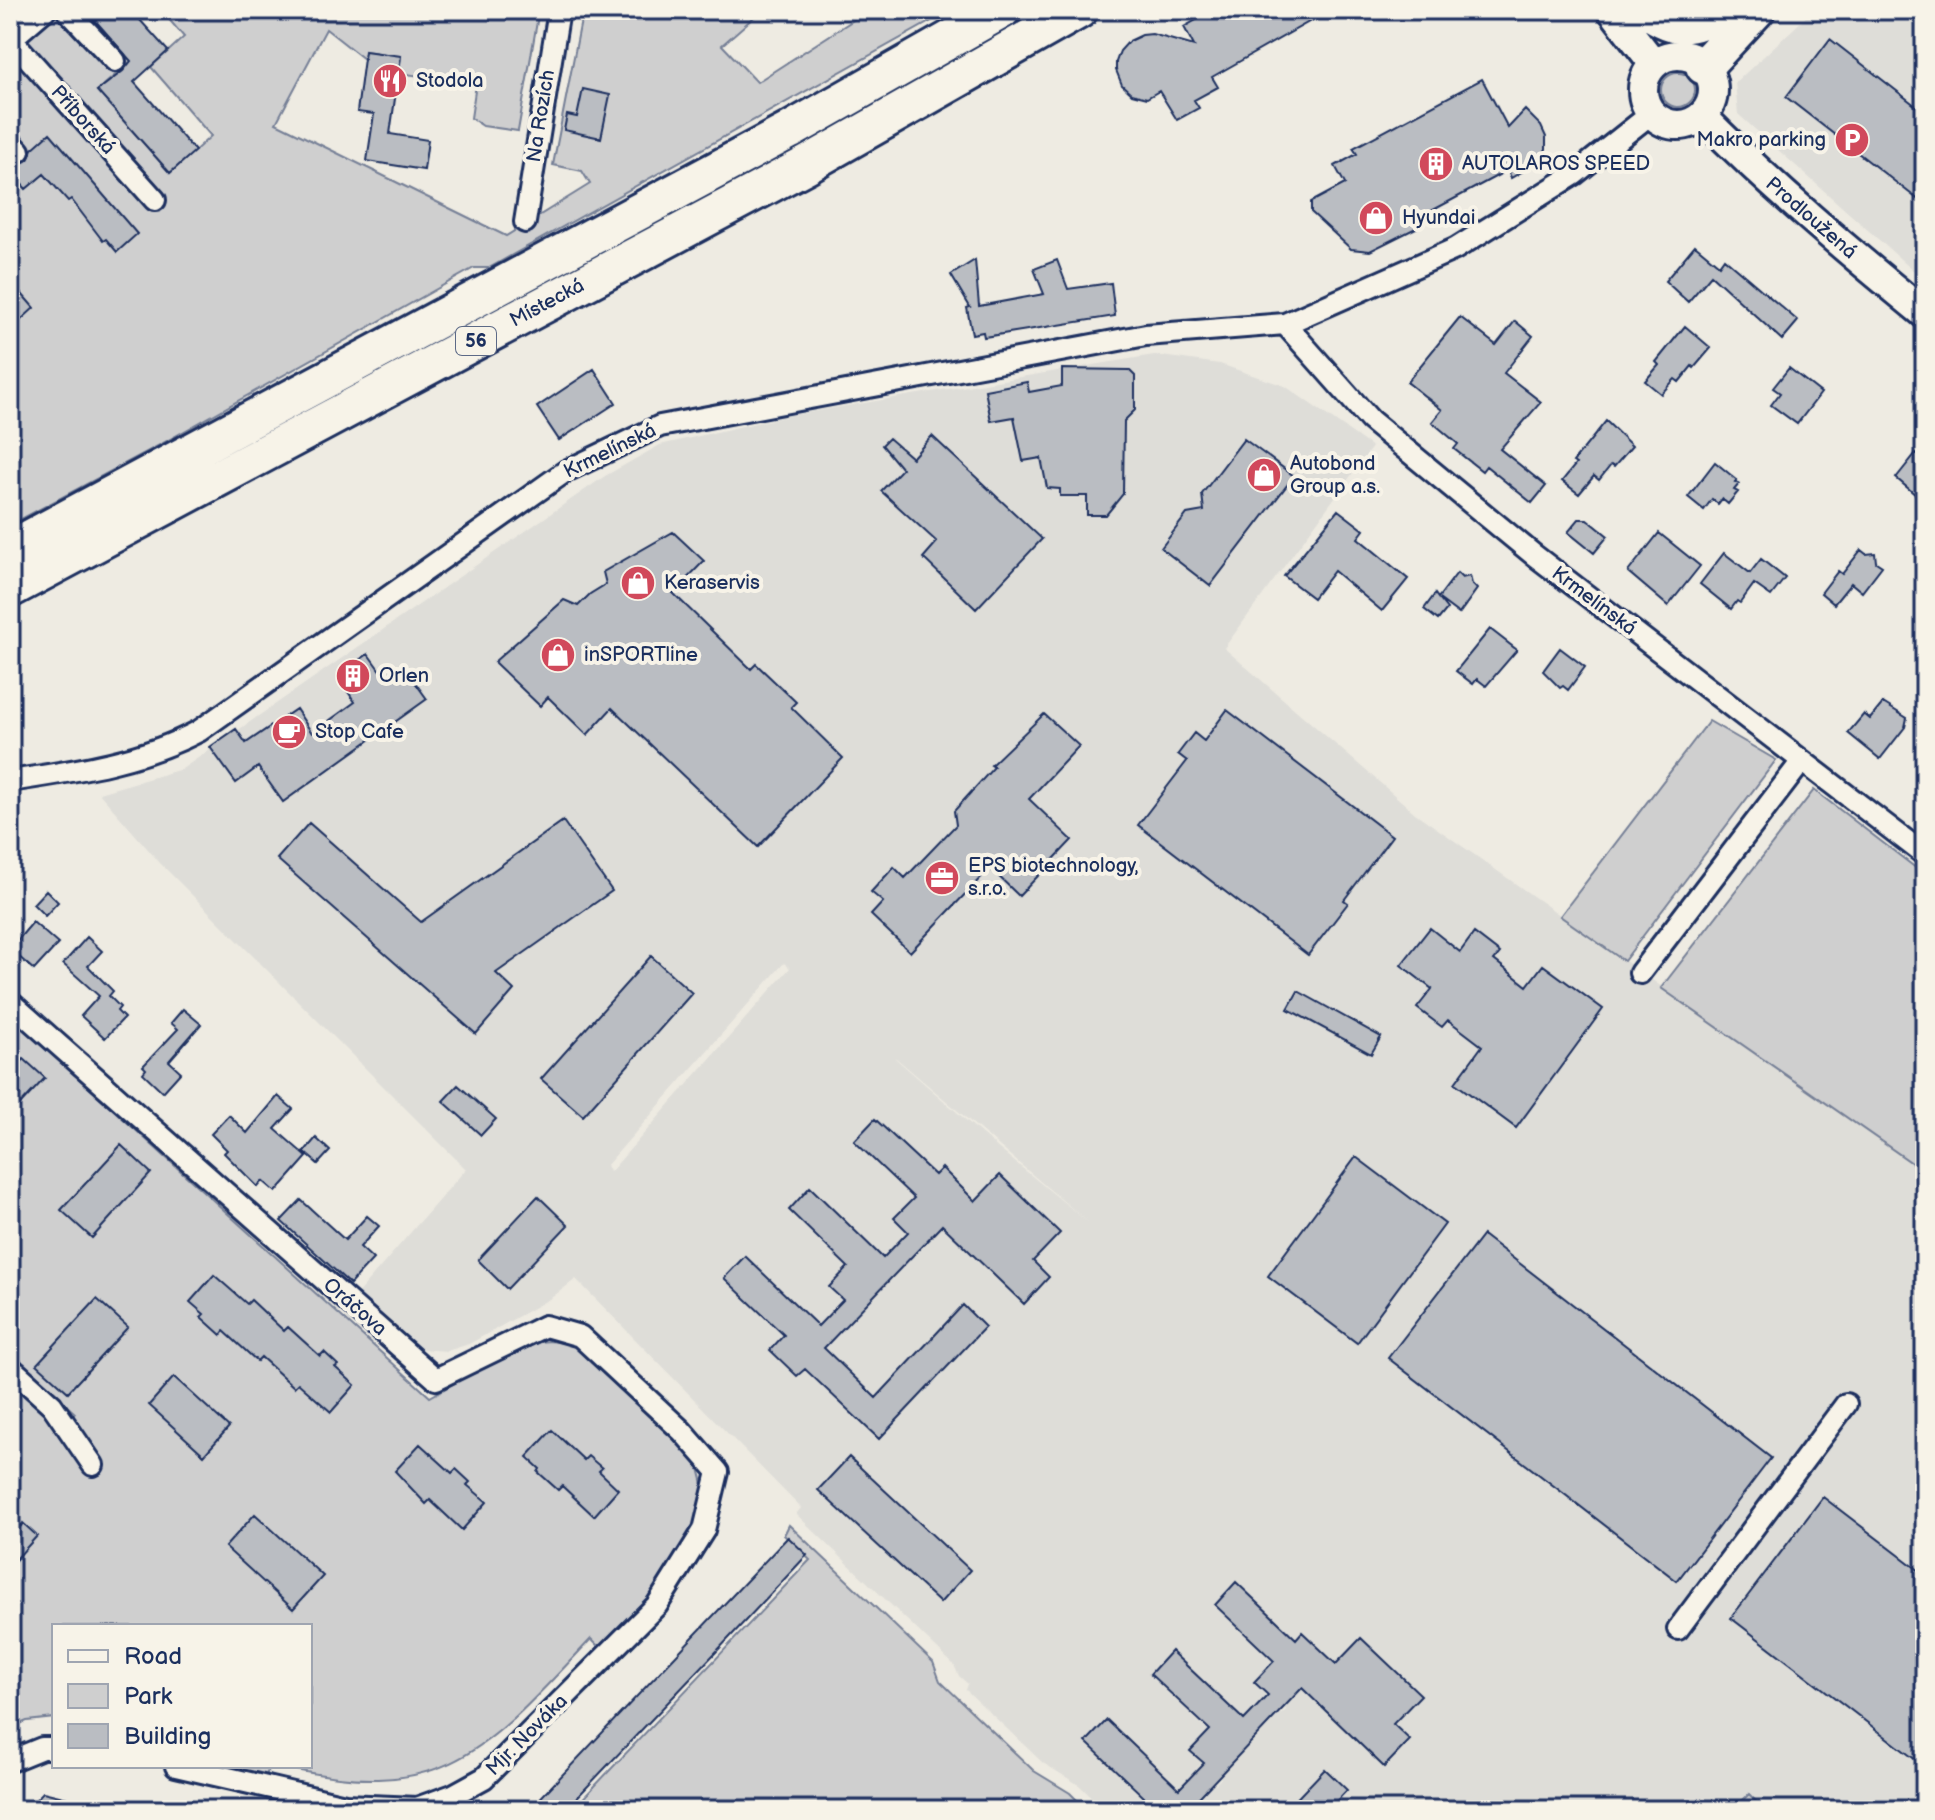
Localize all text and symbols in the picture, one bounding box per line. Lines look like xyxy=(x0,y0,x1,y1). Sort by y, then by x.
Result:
restaurant icon: Stodola xyxy=(371,62,409,100)
street label: Na Rozích xyxy=(522,68,560,164)
place label: Stodola xyxy=(416,69,483,93)
street label: Příborská xyxy=(46,80,120,160)
parking icon: Makro parking xyxy=(1833,121,1871,159)
place label: Makro parking xyxy=(1697,128,1826,152)
building icon: AUTOLAROS SPEED xyxy=(1417,145,1455,183)
place label: AUTOLAROS SPEED xyxy=(1462,152,1650,176)
street label: Prodloužená xyxy=(1760,172,1862,264)
shop icon: Hyundai xyxy=(1357,199,1395,237)
place label: Hyundai xyxy=(1402,206,1476,230)
street label: Místecká xyxy=(506,273,588,333)
road number: 56 xyxy=(456,327,496,355)
street label: Krmelínská xyxy=(560,418,660,484)
place label: Autobond Group a.s. xyxy=(1290,452,1380,499)
shop icon: Autobond Group a.s. xyxy=(1245,456,1283,494)
street label: Krmelínská xyxy=(1547,561,1641,641)
shop icon: Keraservis xyxy=(619,564,657,602)
place label: Keraservis xyxy=(664,571,760,595)
shop icon: inSPORTline xyxy=(539,636,577,674)
place label: inSPORTline xyxy=(584,643,698,667)
building icon: Orlen xyxy=(334,657,372,695)
place label: Orlen xyxy=(379,664,429,688)
cafe icon: Stop Cafe xyxy=(270,713,308,751)
place label: Stop Cafe xyxy=(315,720,404,744)
place label: EPS biotechnology, s.r.o. xyxy=(968,854,1138,901)
office icon: EPS biotechnology, s.r.o. xyxy=(923,859,961,897)
street label: Oráčova xyxy=(318,1273,392,1341)
legend xyxy=(52,1624,312,1768)
text: Road xyxy=(124,1642,182,1671)
text: Park xyxy=(124,1682,172,1711)
street label: Mjr. Nováka xyxy=(481,1689,573,1781)
text: Building xyxy=(124,1722,211,1751)

